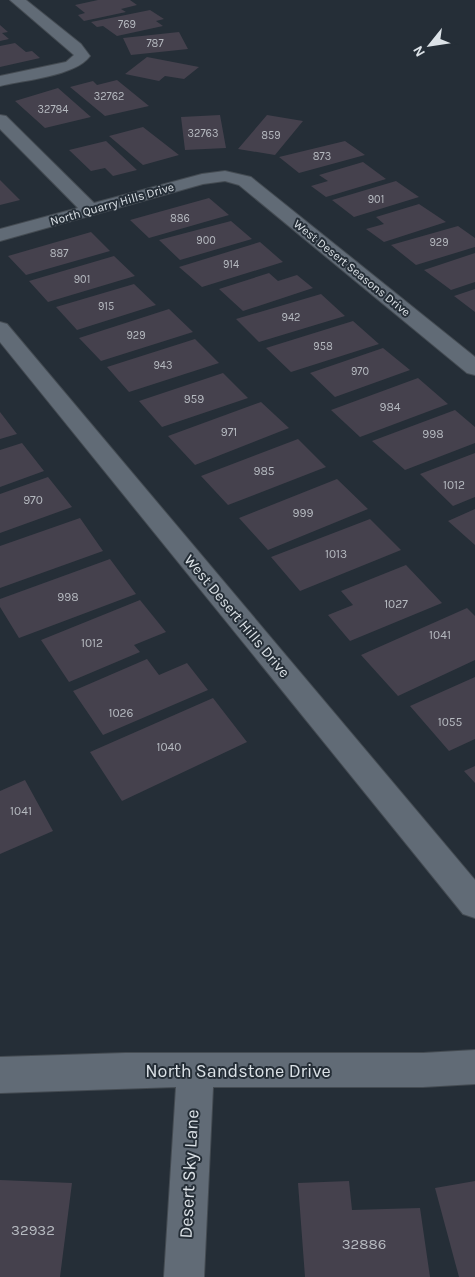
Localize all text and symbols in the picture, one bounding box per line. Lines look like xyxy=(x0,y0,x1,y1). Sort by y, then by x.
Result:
house number: 769 xyxy=(118,18,136,31)
north arrow xyxy=(405,20,455,70)
house number: 787 xyxy=(146,37,164,50)
text: N xyxy=(409,43,429,60)
house number: 32762 xyxy=(94,90,124,103)
house number: 32784 xyxy=(38,103,68,116)
house number: 32763 xyxy=(188,127,218,140)
house number: 859 xyxy=(261,129,281,142)
house number: 873 xyxy=(313,150,331,163)
street label: North Quarry Hills Drive xyxy=(49,180,175,228)
house number: 901 xyxy=(368,193,384,206)
house number: 886 xyxy=(170,212,190,225)
street label: West Desert Seasons Drive xyxy=(291,217,413,319)
house number: 900 xyxy=(196,234,216,247)
house number: 929 xyxy=(429,236,449,249)
house number: 887 xyxy=(50,247,68,260)
house number: 914 xyxy=(223,258,239,271)
house number: 901 xyxy=(74,273,90,286)
house number: 915 xyxy=(98,300,114,313)
house number: 942 xyxy=(282,311,300,324)
house number: 929 xyxy=(126,329,146,342)
house number: 958 xyxy=(313,340,333,353)
house number: 943 xyxy=(153,359,173,372)
house number: 970 xyxy=(351,365,369,378)
house number: 959 xyxy=(184,392,204,406)
house number: 984 xyxy=(379,400,401,414)
house number: 971 xyxy=(221,425,237,439)
house number: 998 xyxy=(422,427,444,441)
house number: 985 xyxy=(253,464,275,478)
house number: 1012 xyxy=(443,478,465,492)
house number: 970 xyxy=(23,493,43,507)
house number: 999 xyxy=(293,506,313,520)
house number: 1013 xyxy=(325,547,347,561)
street label: West Desert Hills Drive xyxy=(180,551,294,681)
house number: 998 xyxy=(57,590,79,604)
house number: 1027 xyxy=(384,597,408,611)
house number: 1041 xyxy=(429,628,451,642)
house number: 1012 xyxy=(81,636,103,650)
house number: 1026 xyxy=(109,706,134,720)
house number: 1055 xyxy=(438,715,463,729)
house number: 1040 xyxy=(157,740,181,754)
house number: 1041 xyxy=(10,804,32,818)
street label: North Sandstone Drive xyxy=(145,1060,331,1082)
street label: Desert Sky Lane xyxy=(175,1109,203,1239)
house number: 32932 xyxy=(11,1221,55,1239)
house number: 32886 xyxy=(342,1235,386,1253)

